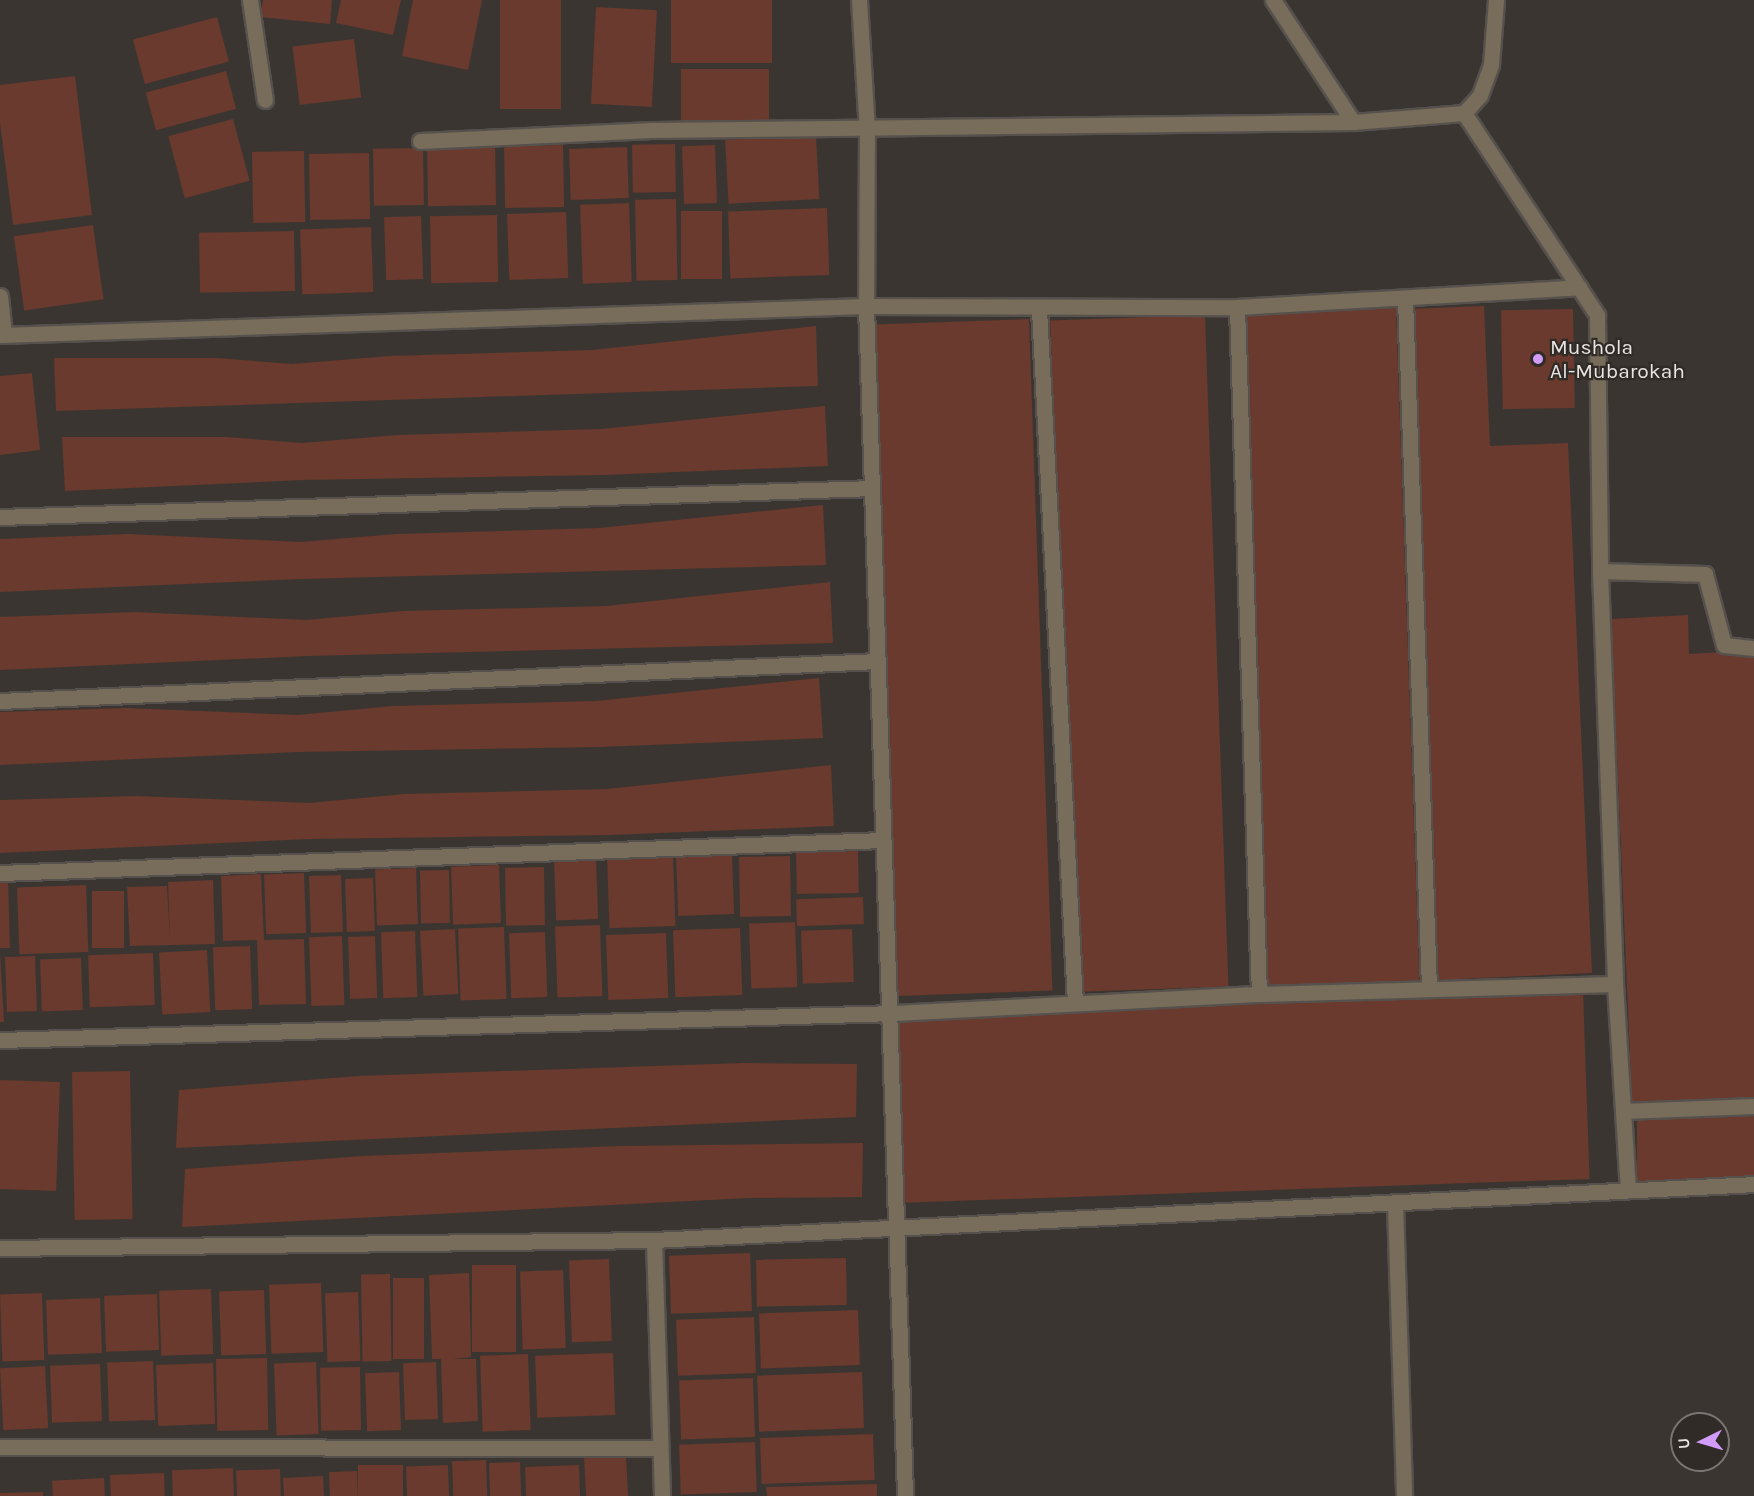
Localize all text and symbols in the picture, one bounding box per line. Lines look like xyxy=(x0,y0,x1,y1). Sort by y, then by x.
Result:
place label: Mushola Al-Mubarokah xyxy=(1550,334,1685,384)
marker: Mushola Al-Mubarokah xyxy=(1531,352,1545,366)
north arrow xyxy=(1670,1412,1730,1472)
text: U xyxy=(1674,1437,1694,1450)

